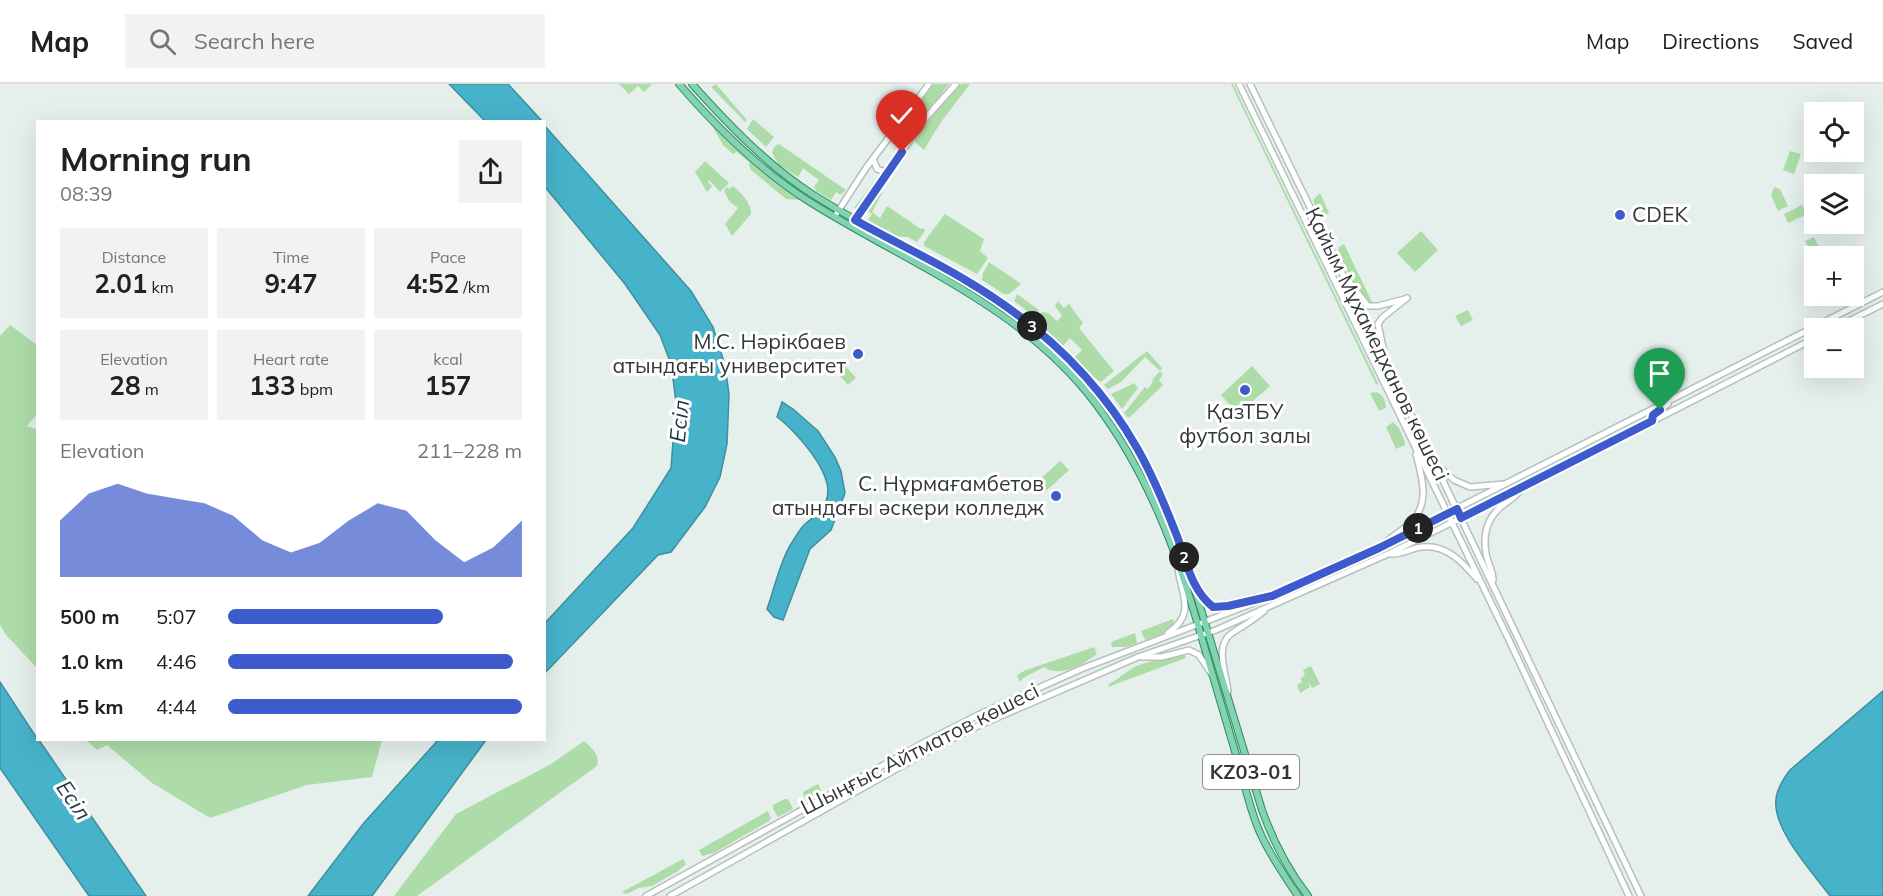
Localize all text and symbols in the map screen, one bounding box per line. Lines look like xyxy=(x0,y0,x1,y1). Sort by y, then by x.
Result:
search box xyxy=(125,14,545,68)
text: Map xyxy=(30,24,89,59)
icon: search xyxy=(146,25,179,58)
text: Search here xyxy=(194,27,315,55)
text: Map xyxy=(1586,28,1629,54)
text: Directions xyxy=(1662,28,1759,54)
text: Saved xyxy=(1792,28,1853,54)
pin xyxy=(876,90,927,152)
icon: check xyxy=(885,99,918,132)
map controls xyxy=(1804,102,1864,378)
button: locate xyxy=(1804,102,1864,162)
text: Morning run xyxy=(60,138,252,179)
button: share xyxy=(459,140,522,203)
button: layers xyxy=(1804,174,1864,234)
text: 08:39 xyxy=(60,181,113,206)
place label: CDEK xyxy=(1632,201,1688,227)
street label: Қайым Мұхамедханов көшесі xyxy=(1300,203,1456,484)
marker: CDEK xyxy=(1613,208,1627,222)
button: + xyxy=(1804,246,1864,306)
text: Distance xyxy=(102,247,166,267)
text: Time xyxy=(273,247,309,267)
text: Pace xyxy=(430,247,466,267)
text: 2.01 xyxy=(94,267,147,300)
text: 9:47 xyxy=(264,267,318,300)
text: 4:52 xyxy=(406,267,459,300)
text: km xyxy=(147,277,174,297)
text: /km xyxy=(459,277,490,297)
pin: 3 xyxy=(1017,311,1047,341)
text: 3 xyxy=(1027,316,1037,336)
button: − xyxy=(1804,318,1864,378)
place label: М.С. Нәрікбаев атындағы университет xyxy=(613,328,846,378)
marker: М.С. Нәрікбаев атындағы университет xyxy=(851,347,865,361)
pin xyxy=(1634,348,1685,410)
text: Elevation xyxy=(100,349,168,369)
text: Heart rate xyxy=(253,349,329,369)
text: kcal xyxy=(433,349,463,369)
icon: arrive xyxy=(1643,357,1676,390)
text: 28 xyxy=(109,369,140,402)
text: 133 xyxy=(249,369,296,402)
text: 157 xyxy=(425,369,471,402)
text: m xyxy=(140,379,159,399)
text: bpm xyxy=(296,379,333,399)
marker: ҚазТБУ футбол залы xyxy=(1238,383,1252,397)
water label: Есіл xyxy=(663,398,695,444)
place label: ҚазТБУ футбол залы xyxy=(1179,398,1311,448)
text: Elevation xyxy=(60,438,145,463)
text: 211–228 m xyxy=(417,438,522,463)
place label: С. Нұрмағамбетов атындағы әскери колледж xyxy=(772,470,1044,520)
marker: С. Нұрмағамбетов атындағы әскери колледж xyxy=(1049,489,1063,503)
pin: 1 xyxy=(1403,513,1433,543)
text: 1 xyxy=(1413,518,1423,538)
pin: 2 xyxy=(1169,542,1199,572)
text: 2 xyxy=(1179,547,1189,567)
text: 500 m xyxy=(60,604,119,629)
text: 5:07 xyxy=(156,604,197,629)
text: 1.0 km xyxy=(60,649,123,674)
text: 4:46 xyxy=(156,649,197,674)
street label: Шыңғыс Айтматов көшесі xyxy=(796,677,1043,820)
text: 1.5 km xyxy=(60,694,123,719)
text: 4:44 xyxy=(156,694,197,719)
road number: KZ03-01 xyxy=(1203,755,1299,789)
water label: Есіл xyxy=(51,775,98,825)

